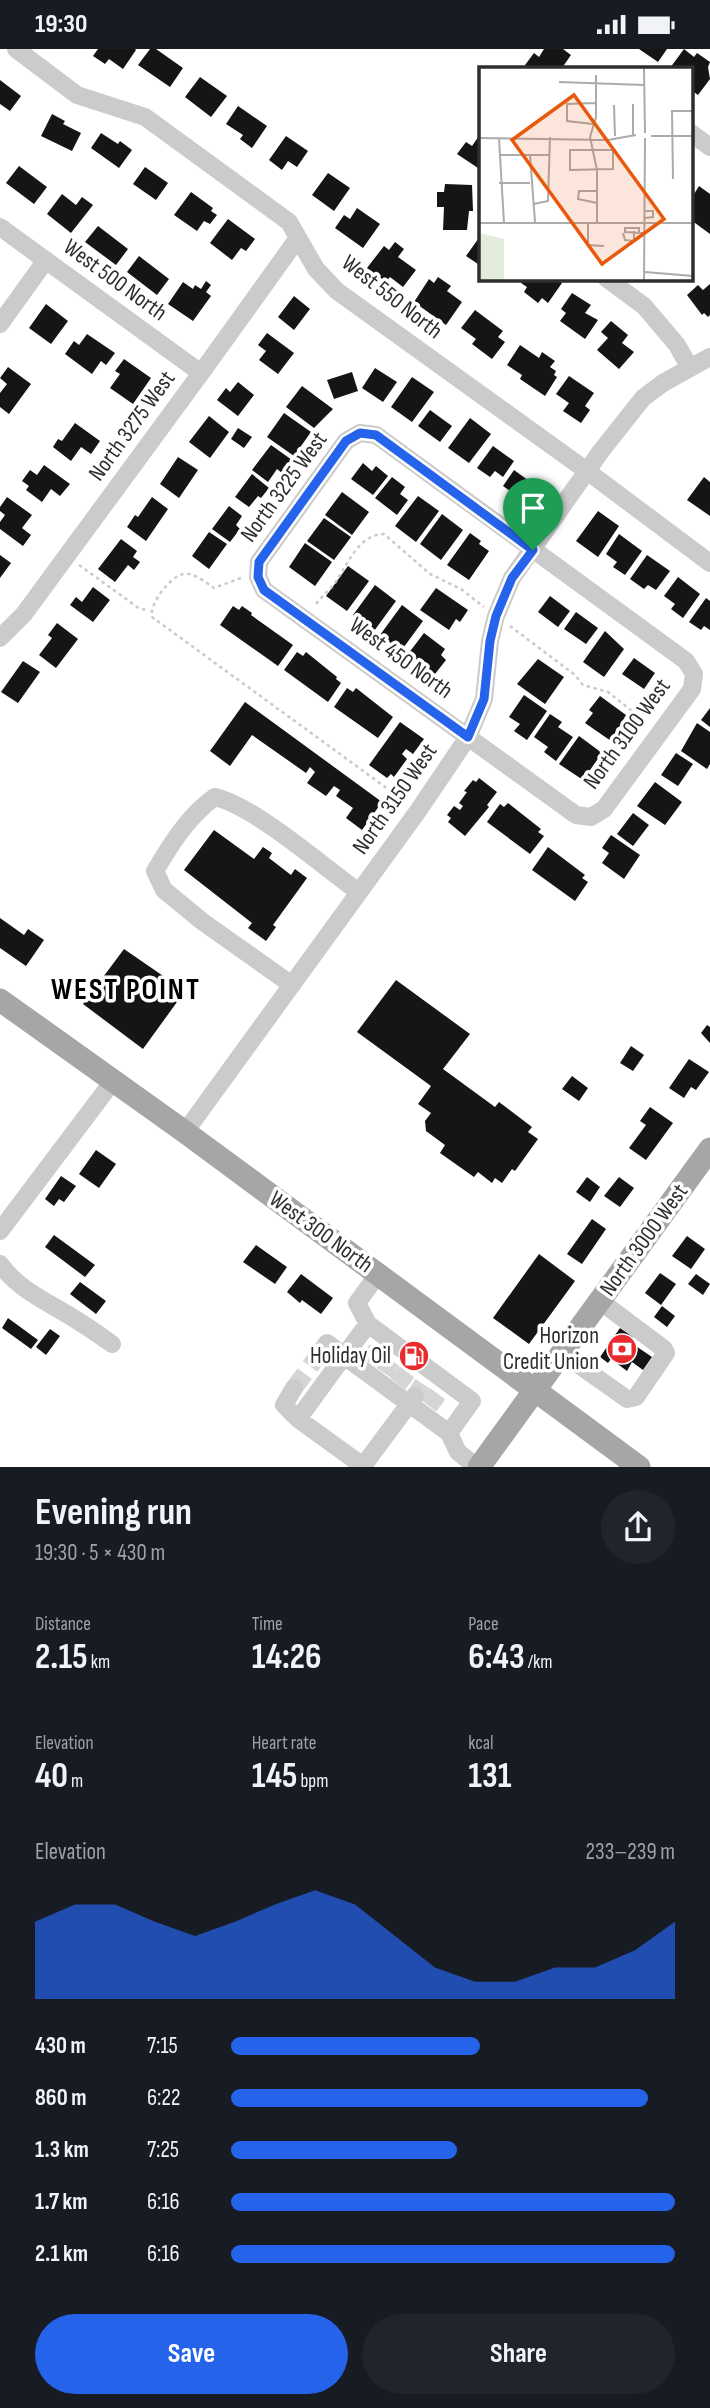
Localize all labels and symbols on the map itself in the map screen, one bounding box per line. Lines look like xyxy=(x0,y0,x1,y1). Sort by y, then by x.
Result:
inset map xyxy=(479,67,692,280)
street label: West 500 North xyxy=(58,233,172,327)
street label: West 550 North xyxy=(336,249,448,345)
street label: North 3275 West xyxy=(83,366,181,486)
street label: North 3225 West xyxy=(235,426,333,548)
pin xyxy=(503,478,563,550)
street label: West 450 North xyxy=(344,611,458,705)
street label: North 3100 West xyxy=(578,673,676,795)
street label: North 3150 West xyxy=(347,738,443,860)
district label: WEST POINT xyxy=(51,972,201,1008)
street label: North 3000 West xyxy=(594,1178,694,1302)
street label: West 300 North xyxy=(264,1185,378,1279)
place label: Horizon Credit Union xyxy=(503,1322,599,1376)
bank icon: Horizon Credit Union xyxy=(605,1332,639,1366)
fuel station icon: Holiday Oil xyxy=(397,1339,431,1373)
place label: Holiday Oil xyxy=(310,1342,391,1370)

